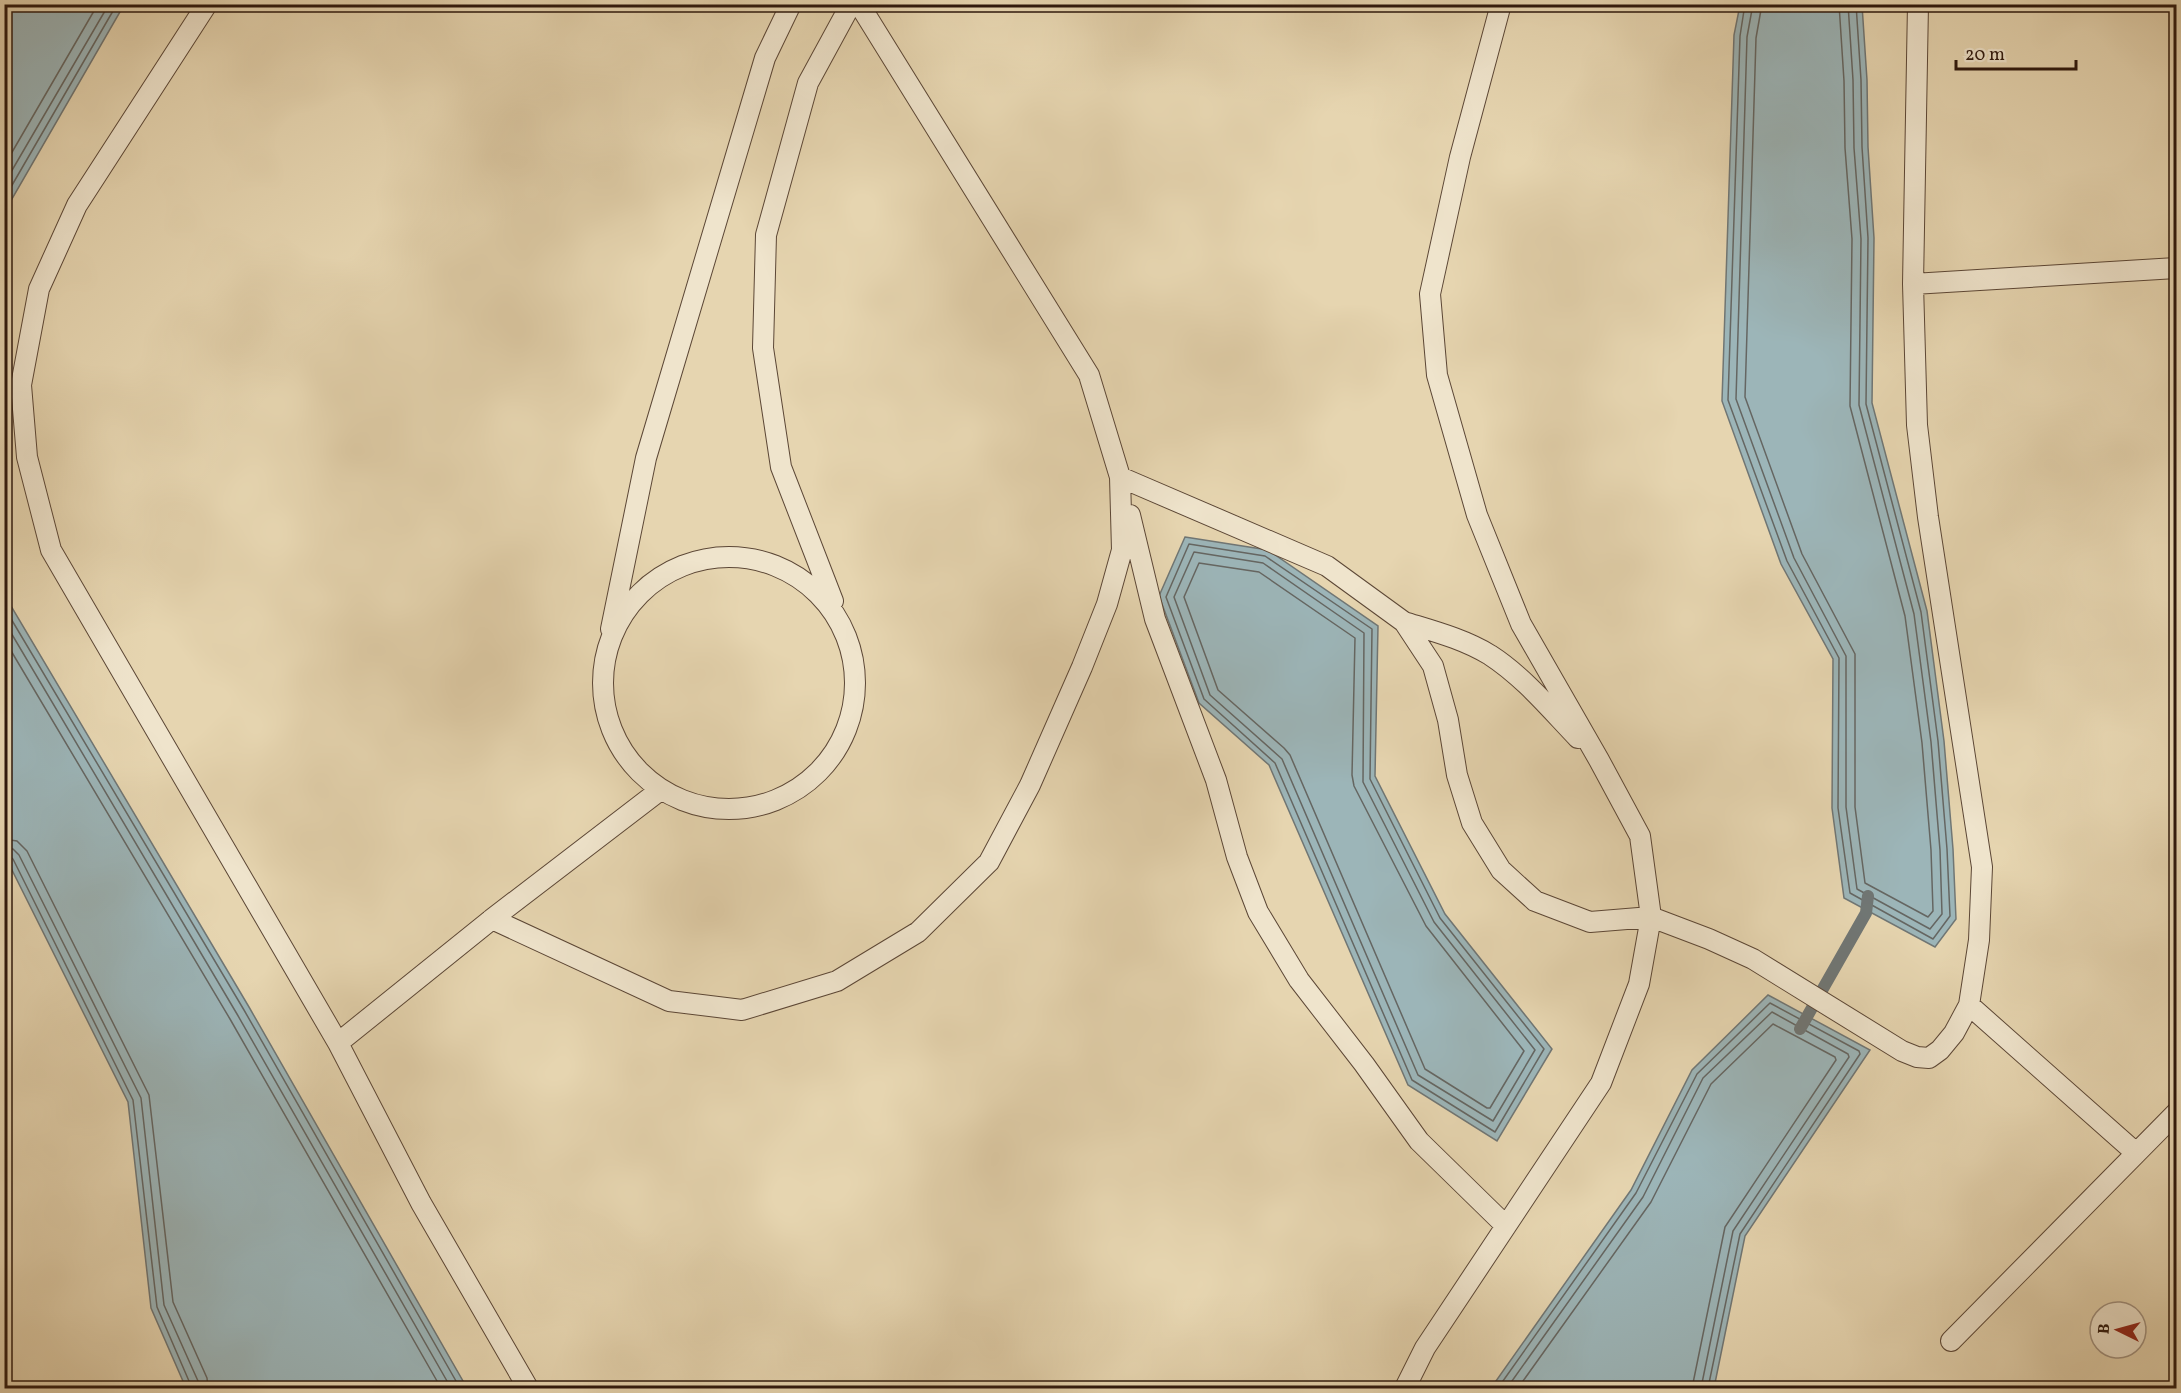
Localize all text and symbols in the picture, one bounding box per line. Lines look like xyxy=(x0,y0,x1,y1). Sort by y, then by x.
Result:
scale bar xyxy=(1956,33,2076,71)
text: 20 m xyxy=(1965,43,2005,68)
north arrow xyxy=(2088,1300,2148,1360)
text: B xyxy=(2094,1322,2116,1335)

